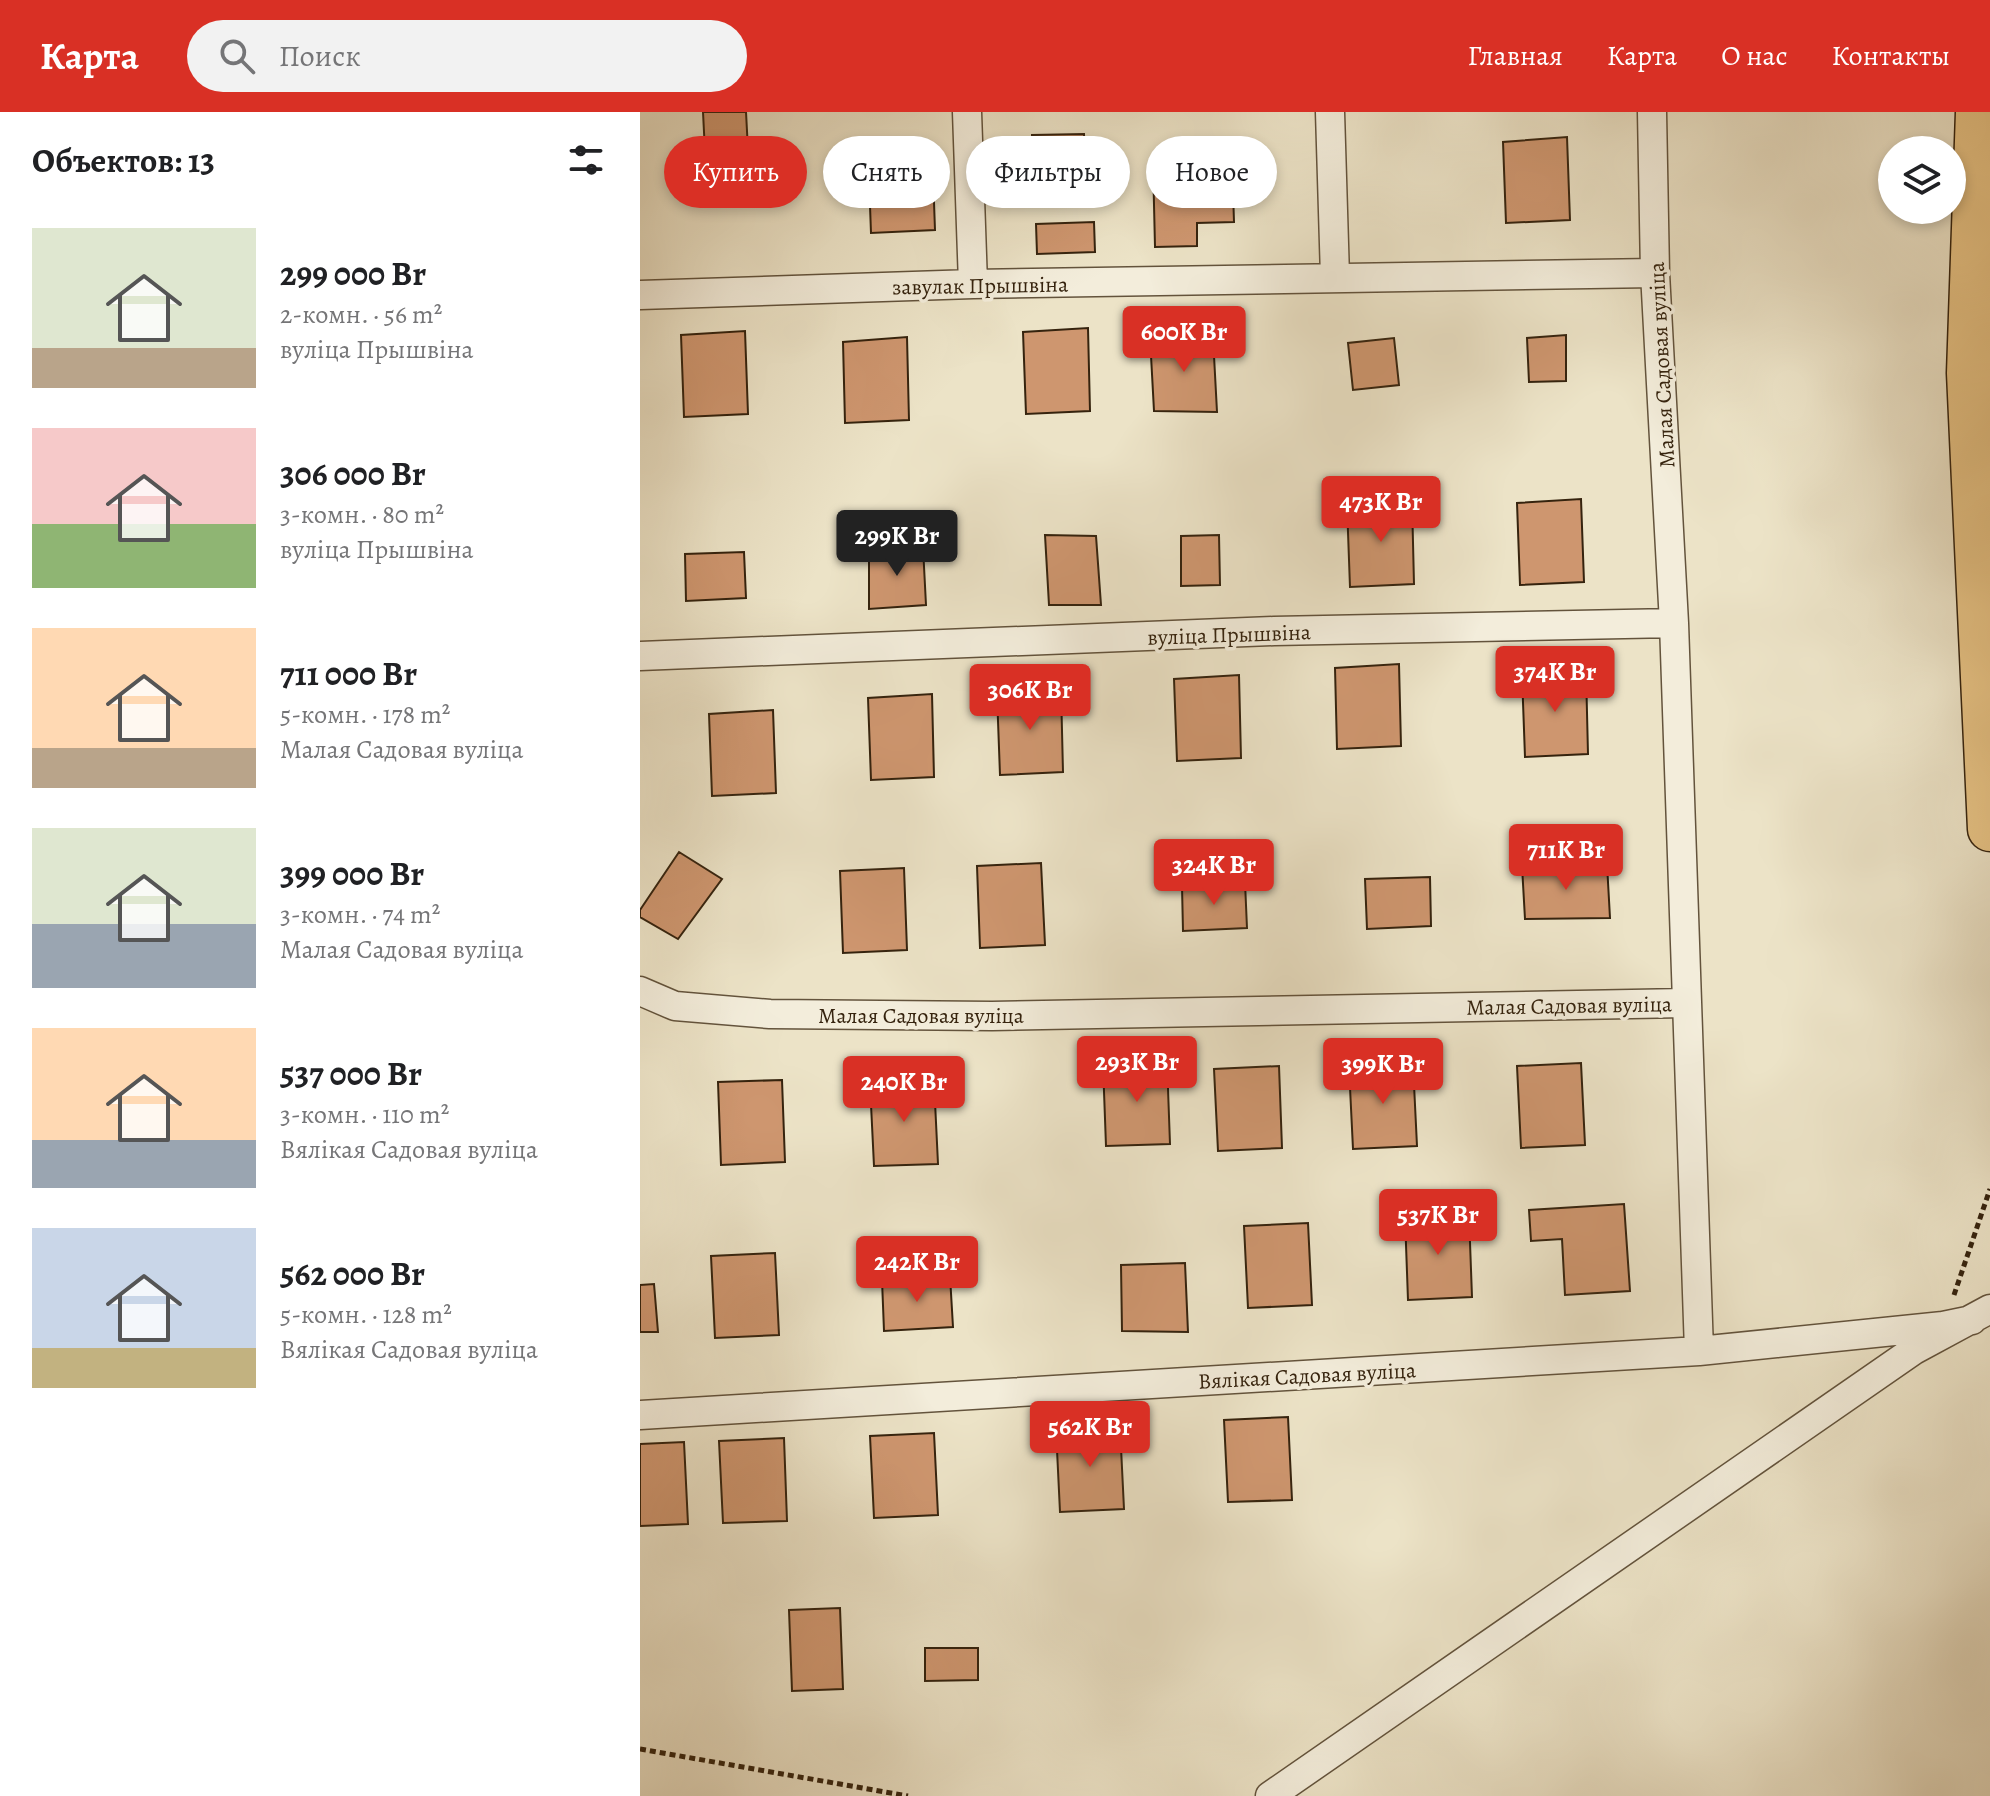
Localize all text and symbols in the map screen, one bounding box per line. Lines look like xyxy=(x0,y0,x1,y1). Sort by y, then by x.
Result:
search box xyxy=(187,20,747,92)
text: Карта xyxy=(40,30,139,82)
icon: search xyxy=(215,34,259,78)
text: Поиск xyxy=(279,36,361,76)
text: Главная xyxy=(1467,37,1563,75)
text: Карта xyxy=(1607,37,1677,75)
text: О нас xyxy=(1721,37,1788,75)
text: Контакты xyxy=(1832,37,1950,75)
chip: Купить xyxy=(664,136,807,208)
chip: Снять xyxy=(823,136,950,208)
chip: Фильтры xyxy=(966,136,1130,208)
chip: Новое xyxy=(1146,136,1277,208)
map controls xyxy=(1878,136,1966,224)
button: layers xyxy=(1878,136,1966,224)
text: Объектов: 13 xyxy=(32,137,215,184)
icon: filters xyxy=(564,138,608,182)
text: 299 000 Br xyxy=(280,250,426,297)
icon: home xyxy=(96,260,192,356)
street label: Малая Садовая вуліца xyxy=(1642,260,1682,469)
street label: завулак Прышвіна xyxy=(892,269,1069,303)
text: 2-комн. · 56 m² xyxy=(280,297,442,332)
pin: 600K Br xyxy=(1110,306,1258,374)
text: 600K Br xyxy=(1141,314,1227,349)
text: вуліца Прышвіна xyxy=(280,332,474,367)
text: 306 000 Br xyxy=(280,450,426,497)
icon: home xyxy=(96,460,192,556)
pin: 473K Br xyxy=(1307,476,1455,544)
text: 473K Br xyxy=(1340,484,1422,519)
text: 3-комн. · 80 m² xyxy=(280,497,444,532)
pin: 299K Br xyxy=(823,510,971,578)
text: 299K Br xyxy=(854,518,940,553)
text: вуліца Прышвіна xyxy=(280,532,474,567)
street label: вуліца Прышвіна xyxy=(1147,617,1312,653)
pin: 374K Br xyxy=(1481,646,1629,714)
text: 711 000 Br xyxy=(280,650,417,697)
text: 374K Br xyxy=(1514,654,1596,689)
icon: home xyxy=(96,660,192,756)
pin: 306K Br xyxy=(956,664,1104,732)
text: 306K Br xyxy=(988,672,1072,707)
text: 5-комн. · 178 m² xyxy=(280,697,450,732)
text: Малая Садовая вуліца xyxy=(280,732,523,767)
pin: 711K Br xyxy=(1492,824,1640,892)
text: 711K Br xyxy=(1527,832,1605,867)
pin: 324K Br xyxy=(1140,839,1288,907)
text: 324K Br xyxy=(1172,847,1256,882)
text: 399 000 Br xyxy=(280,850,424,897)
icon: home xyxy=(96,860,192,956)
text: 3-комн. · 74 m² xyxy=(280,897,440,932)
text: Малая Садовая вуліца xyxy=(280,932,523,967)
street label: Малая Садовая вуліца xyxy=(1466,989,1673,1023)
street label: Малая Садовая вуліца xyxy=(818,1001,1025,1031)
pin: 293K Br xyxy=(1063,1036,1211,1104)
pin: 399K Br xyxy=(1309,1038,1457,1106)
text: 293K Br xyxy=(1095,1044,1179,1079)
text: 399K Br xyxy=(1341,1046,1425,1081)
text: 537 000 Br xyxy=(280,1050,422,1097)
pin: 240K Br xyxy=(830,1056,978,1124)
icon: home xyxy=(96,1060,192,1156)
text: 240K Br xyxy=(861,1064,947,1099)
text: 3-комн. · 110 m² xyxy=(280,1097,449,1132)
text: Вялікая Садовая вуліца xyxy=(280,1132,538,1167)
pin: 537K Br xyxy=(1364,1189,1512,1257)
text: 537K Br xyxy=(1397,1197,1479,1232)
pin: 242K Br xyxy=(843,1236,991,1304)
text: 242K Br xyxy=(874,1244,960,1279)
text: 562 000 Br xyxy=(280,1250,425,1297)
icon: home xyxy=(96,1260,192,1356)
text: 5-комн. · 128 m² xyxy=(280,1297,452,1332)
text: Вялікая Садовая вуліца xyxy=(280,1332,538,1367)
street label: Вялікая Садовая вуліца xyxy=(1197,1355,1418,1397)
pin: 562K Br xyxy=(1016,1401,1164,1469)
text: 562K Br xyxy=(1048,1409,1132,1444)

